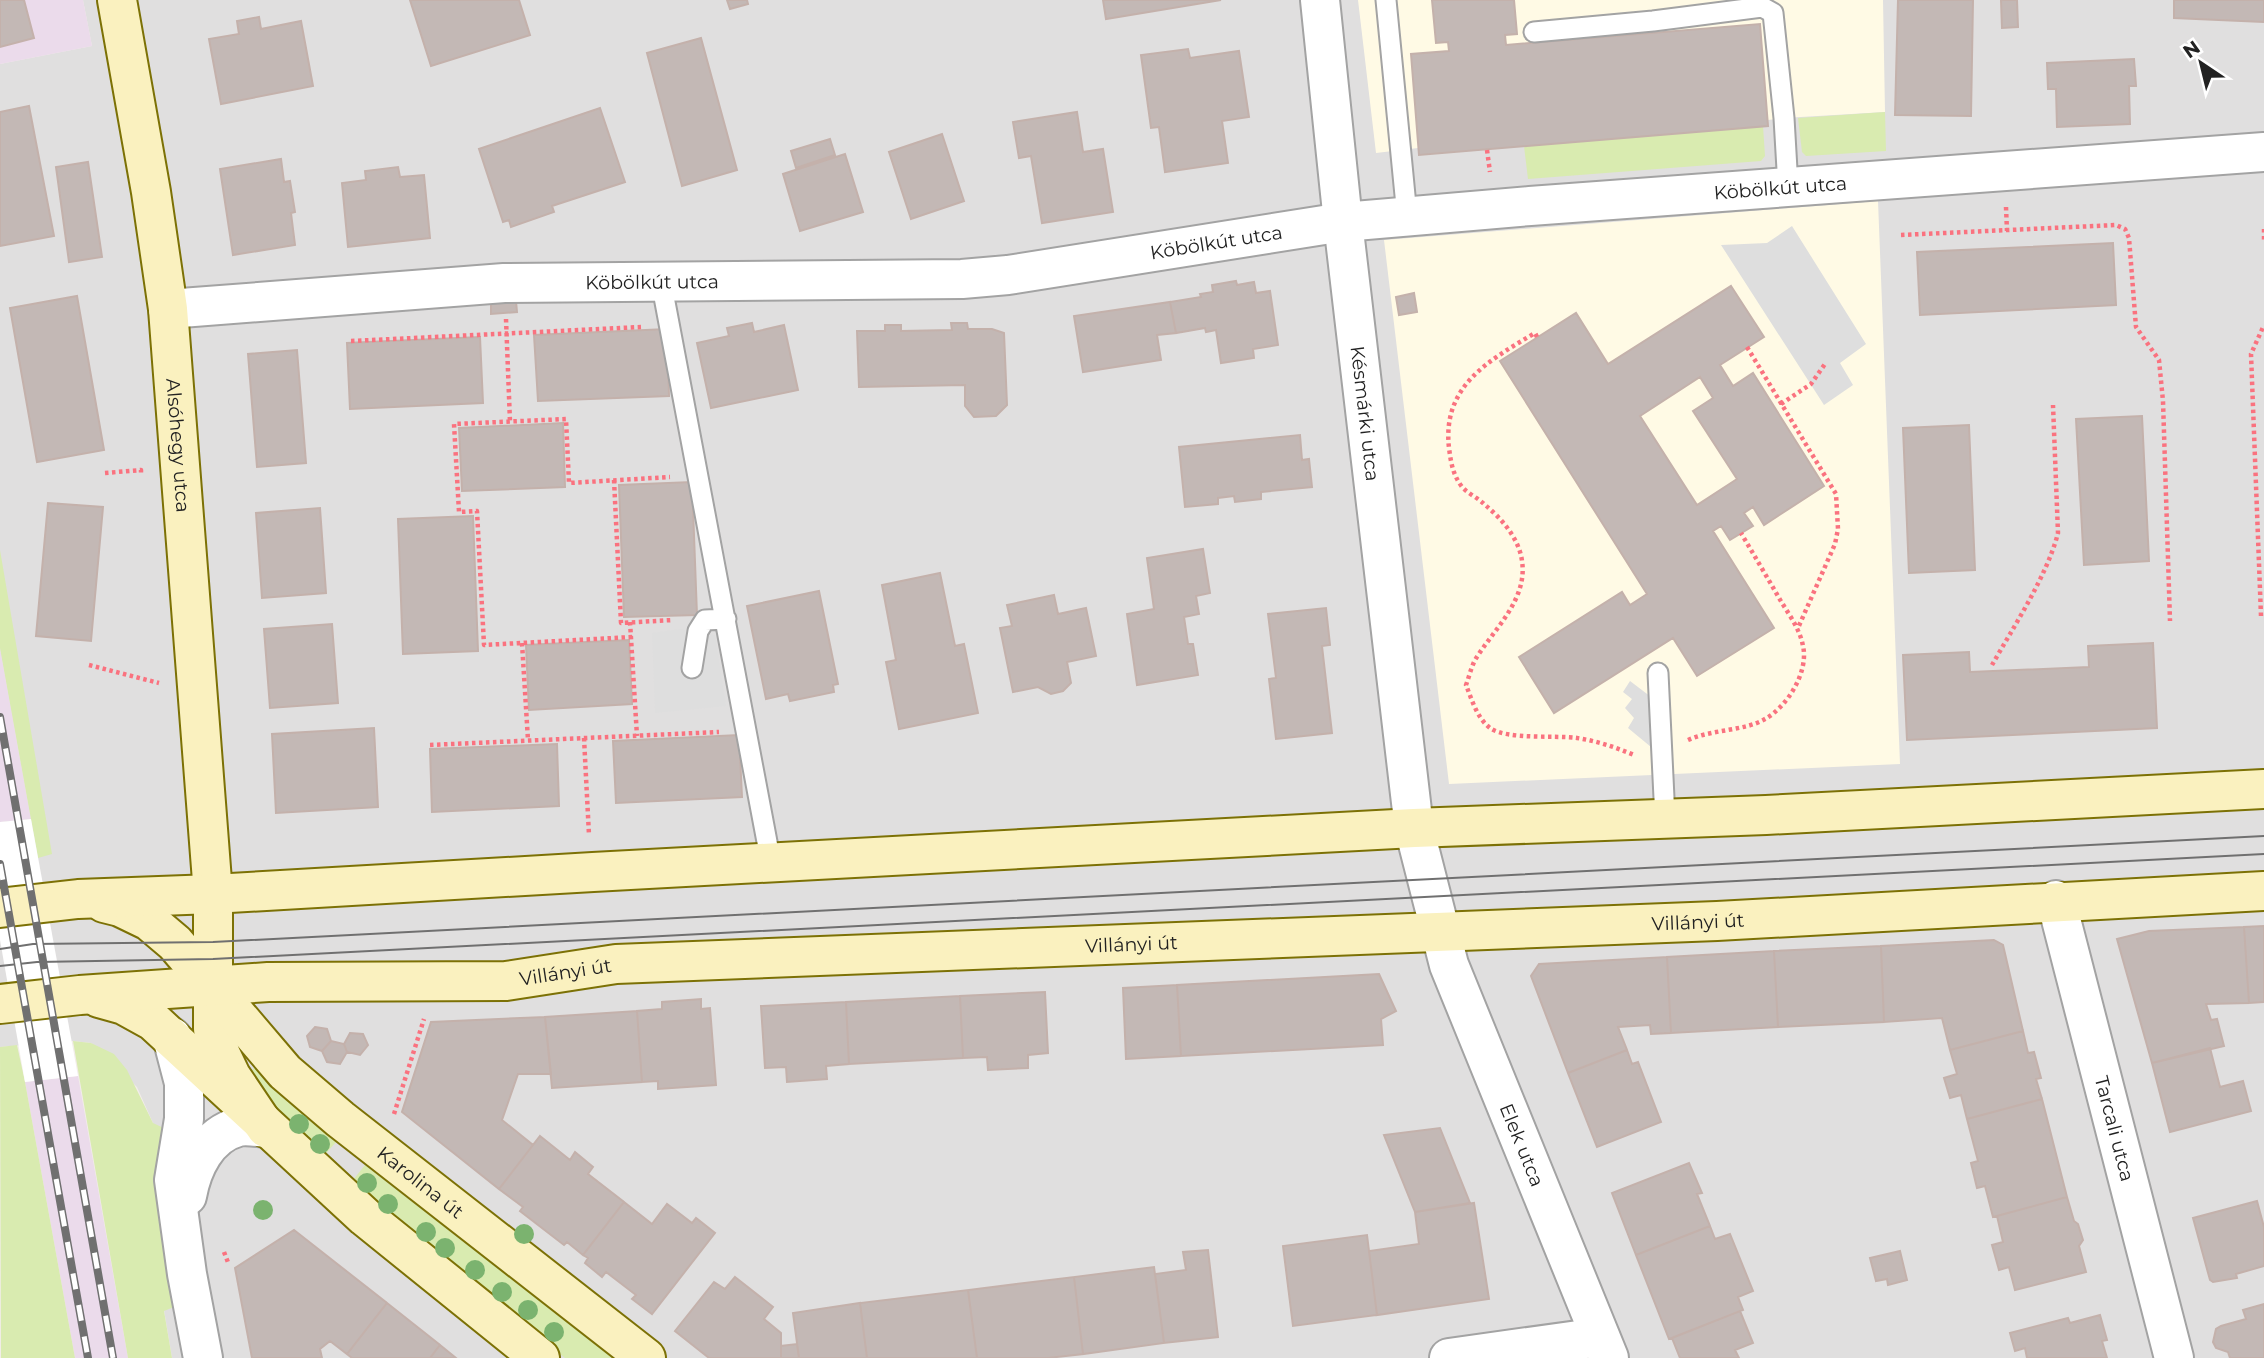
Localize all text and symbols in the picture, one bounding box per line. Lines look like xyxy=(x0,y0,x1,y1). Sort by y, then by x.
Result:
north arrow xyxy=(2166,28,2236,98)
text: N xyxy=(2179,36,2204,63)
street label: Köbölkút utca xyxy=(1713,172,1848,204)
street label: Köbölkút utca xyxy=(1148,221,1284,264)
street label: Köbölkút utca xyxy=(585,270,719,294)
street label: Késmárki utca xyxy=(1346,345,1384,483)
street label: Alsóhegy utca xyxy=(161,377,195,513)
street label: Villányi út xyxy=(1651,909,1745,936)
street label: Villányi út xyxy=(1084,931,1179,958)
street label: Villányi út xyxy=(518,954,613,991)
street label: Tarcali utca xyxy=(2090,1073,2139,1184)
street label: Elek utca xyxy=(1495,1100,1549,1190)
street label: Karolina út xyxy=(372,1141,468,1224)

